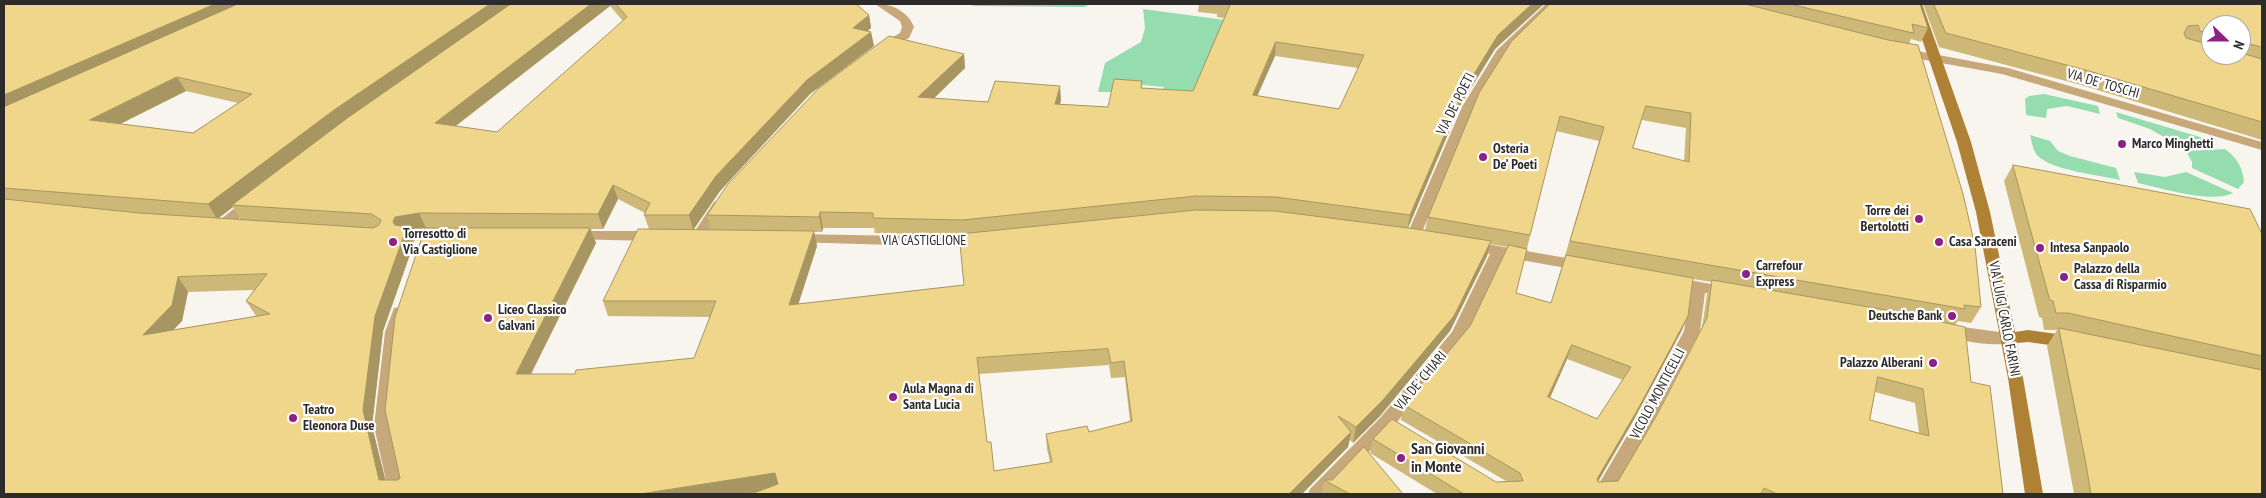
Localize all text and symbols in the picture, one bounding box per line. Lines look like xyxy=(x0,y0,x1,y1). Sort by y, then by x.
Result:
north arrow xyxy=(2201,15,2251,65)
text: N xyxy=(2229,38,2249,52)
street label: VIA DE' TOSCHI xyxy=(2065,66,2141,102)
street label: VIA DE' POETI xyxy=(1433,70,1479,138)
place label: Marco Minghetti xyxy=(2132,136,2213,152)
marker: Marco Minghetti xyxy=(2116,138,2128,150)
place label: Osteria De’ Poeti xyxy=(1493,141,1537,174)
marker: Osteria De’ Poeti xyxy=(1477,151,1489,163)
place label: Torre dei Bertolotti xyxy=(1861,203,1909,236)
marker: Torre dei Bertolotti xyxy=(1913,213,1925,225)
place label: Torresotto di Via Castiglione xyxy=(403,226,477,258)
street label: VIA CASTIGLIONE xyxy=(882,233,966,249)
place label: Casa Saraceni xyxy=(1949,234,2017,250)
marker: Torresotto di Via Castiglione xyxy=(387,236,399,248)
marker: Casa Saraceni xyxy=(1933,236,1945,248)
place label: Intesa Sanpaolo xyxy=(2050,240,2129,256)
marker: Intesa Sanpaolo xyxy=(2034,242,2046,254)
place label: Carrefour Express xyxy=(1756,258,1803,290)
street label: VIA LUIGI CARLO FARINI xyxy=(1985,260,2023,378)
place label: Palazzo della Cassa di Risparmio xyxy=(2074,261,2167,294)
marker: Carrefour Express xyxy=(1740,268,1752,280)
marker: Palazzo della Cassa di Risparmio xyxy=(2058,271,2070,283)
place label: Liceo Classico Galvani xyxy=(498,302,566,334)
place label: Deutsche Bank xyxy=(1869,308,1942,324)
marker: Deutsche Bank xyxy=(1946,310,1958,322)
marker: Liceo Classico Galvani xyxy=(482,312,494,324)
street label: VICOLO MONTICELLI xyxy=(1627,346,1689,442)
street label: VIA DE' CHIARI xyxy=(1391,348,1451,414)
place label: Palazzo Alberani xyxy=(1840,355,1923,371)
marker: Palazzo Alberani xyxy=(1927,357,1939,369)
place label: Aula Magna di Santa Lucia xyxy=(903,381,974,414)
marker: Aula Magna di Santa Lucia xyxy=(887,391,899,403)
place label: Teatro Eleonora Duse xyxy=(303,402,375,434)
marker: Teatro Eleonora Duse xyxy=(287,412,299,424)
place label: San Giovanni in Monte xyxy=(1411,439,1485,477)
marker: San Giovanni in Monte xyxy=(1395,452,1407,464)

